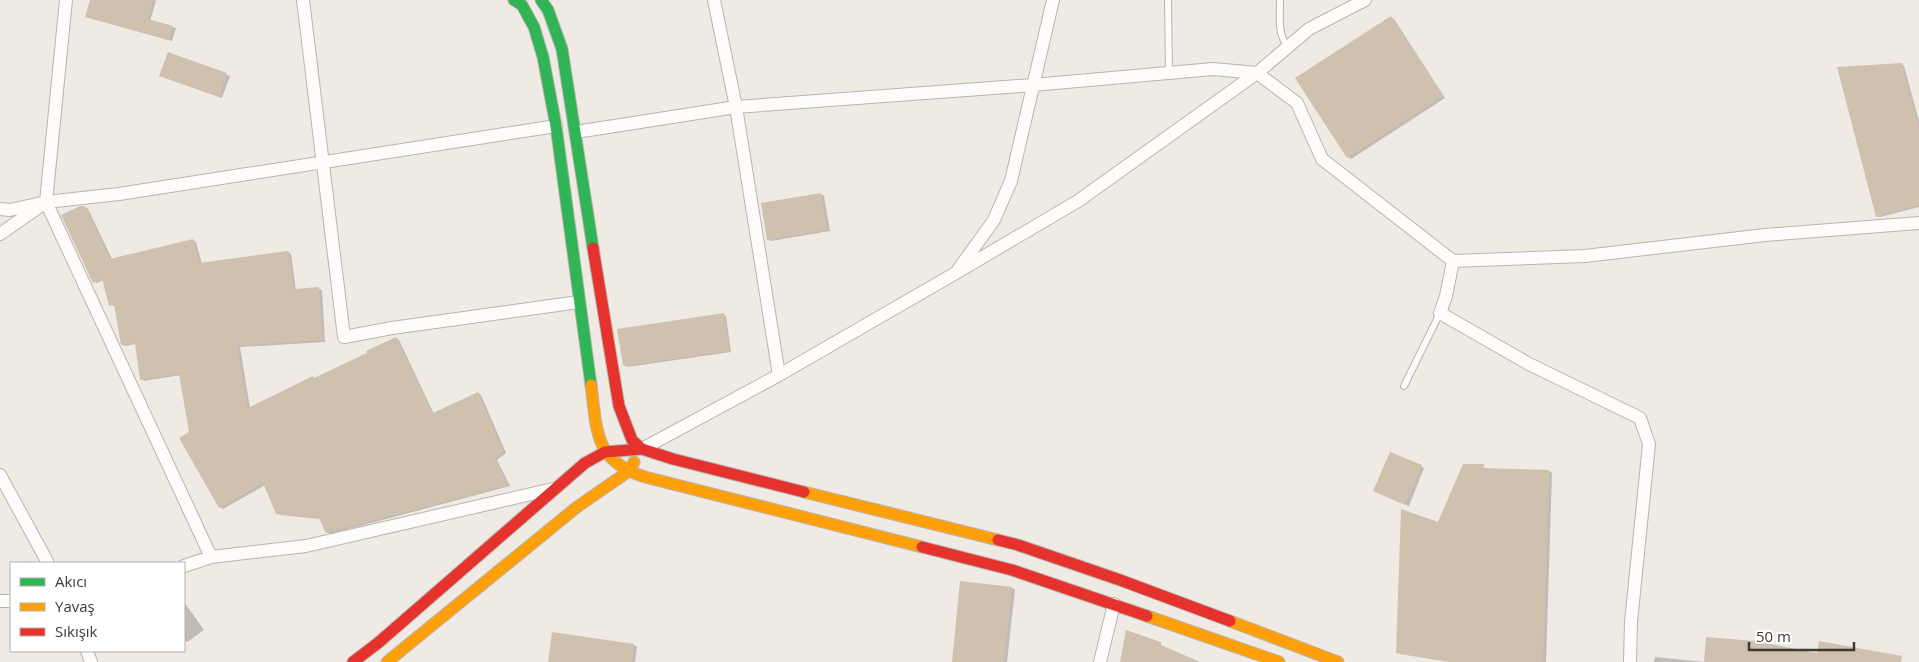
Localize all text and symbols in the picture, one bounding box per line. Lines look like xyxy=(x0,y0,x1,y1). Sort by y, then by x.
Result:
legend xyxy=(10,562,185,652)
text: Akıcı xyxy=(55,571,87,591)
text: Yavaş xyxy=(55,596,95,616)
scale bar xyxy=(1749,620,1854,652)
text: Sıkışık xyxy=(55,621,98,641)
text: 50 m xyxy=(1756,626,1791,646)

